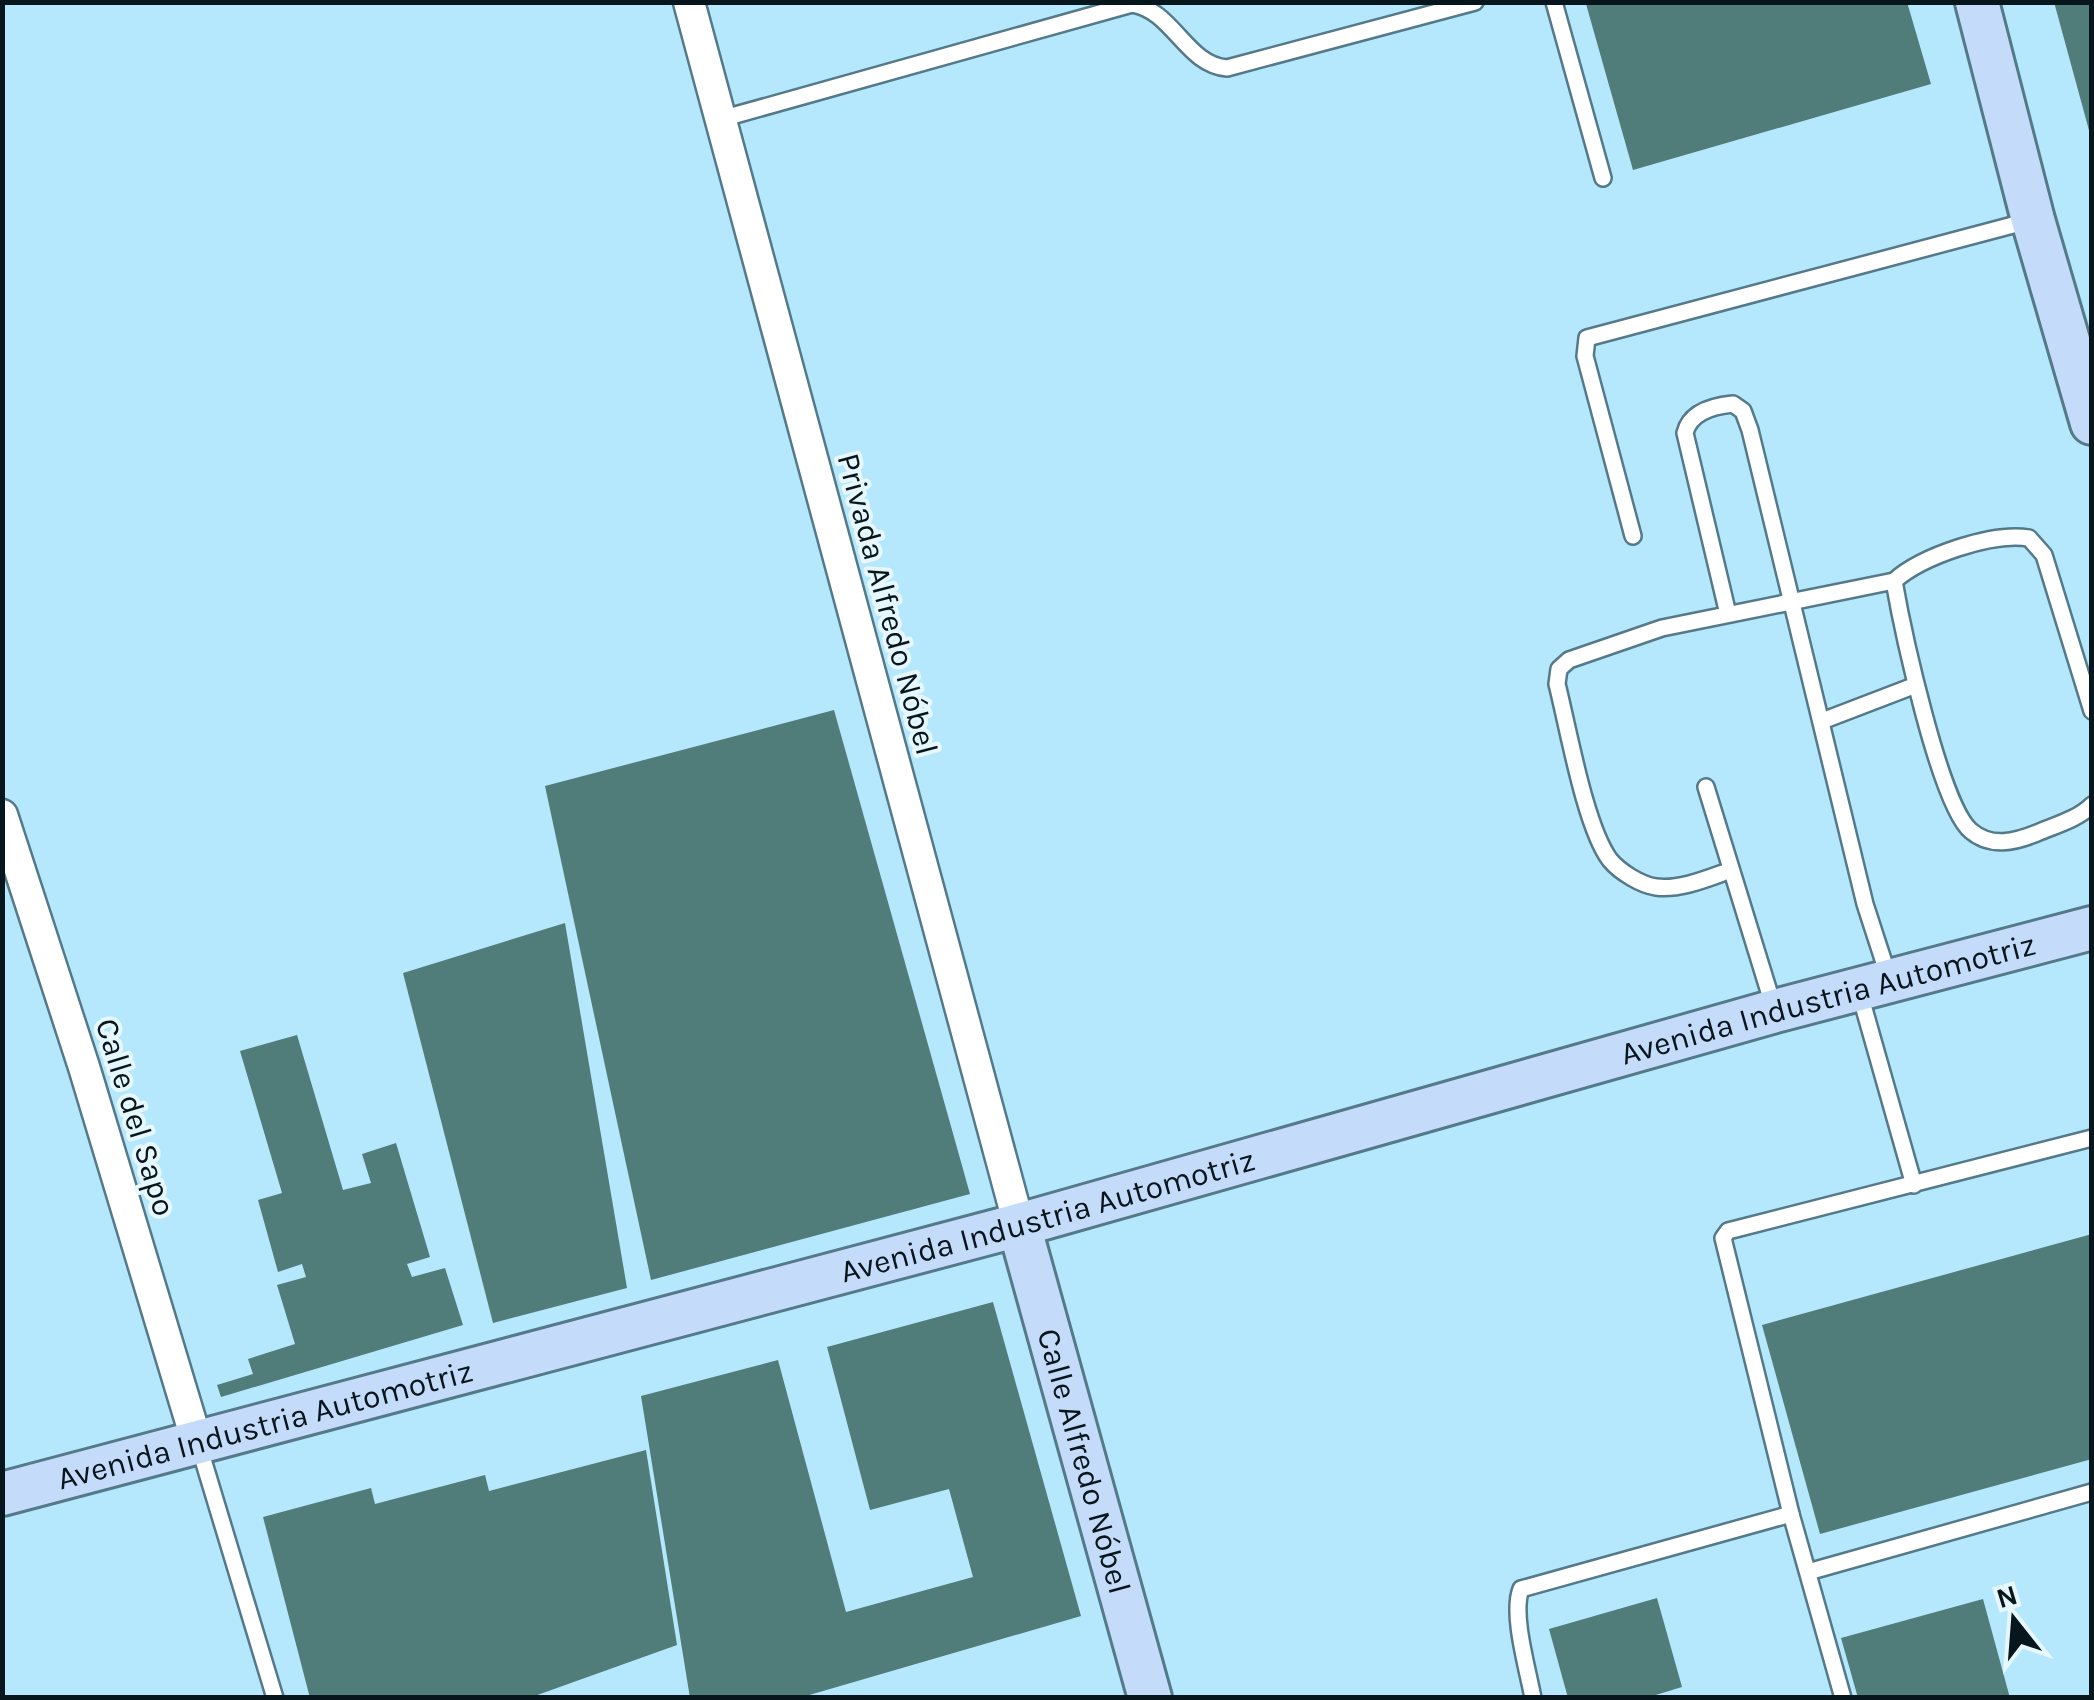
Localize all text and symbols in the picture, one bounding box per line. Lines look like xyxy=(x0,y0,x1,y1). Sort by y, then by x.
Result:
street label: Privada Alfredo Nóbel xyxy=(829,449,946,759)
street label: Avenida Industria Automotriz xyxy=(1616,926,2040,1073)
street label: Calle del Sapo xyxy=(88,1014,183,1220)
street label: Avenida Industria Automotriz xyxy=(836,1141,1259,1290)
street label: Calle Alfredo Nóbel xyxy=(1030,1325,1138,1598)
street label: Avenida Industria Automotriz xyxy=(53,1352,477,1498)
north arrow xyxy=(1964,1570,2064,1670)
text: N xyxy=(1992,1578,2021,1615)

